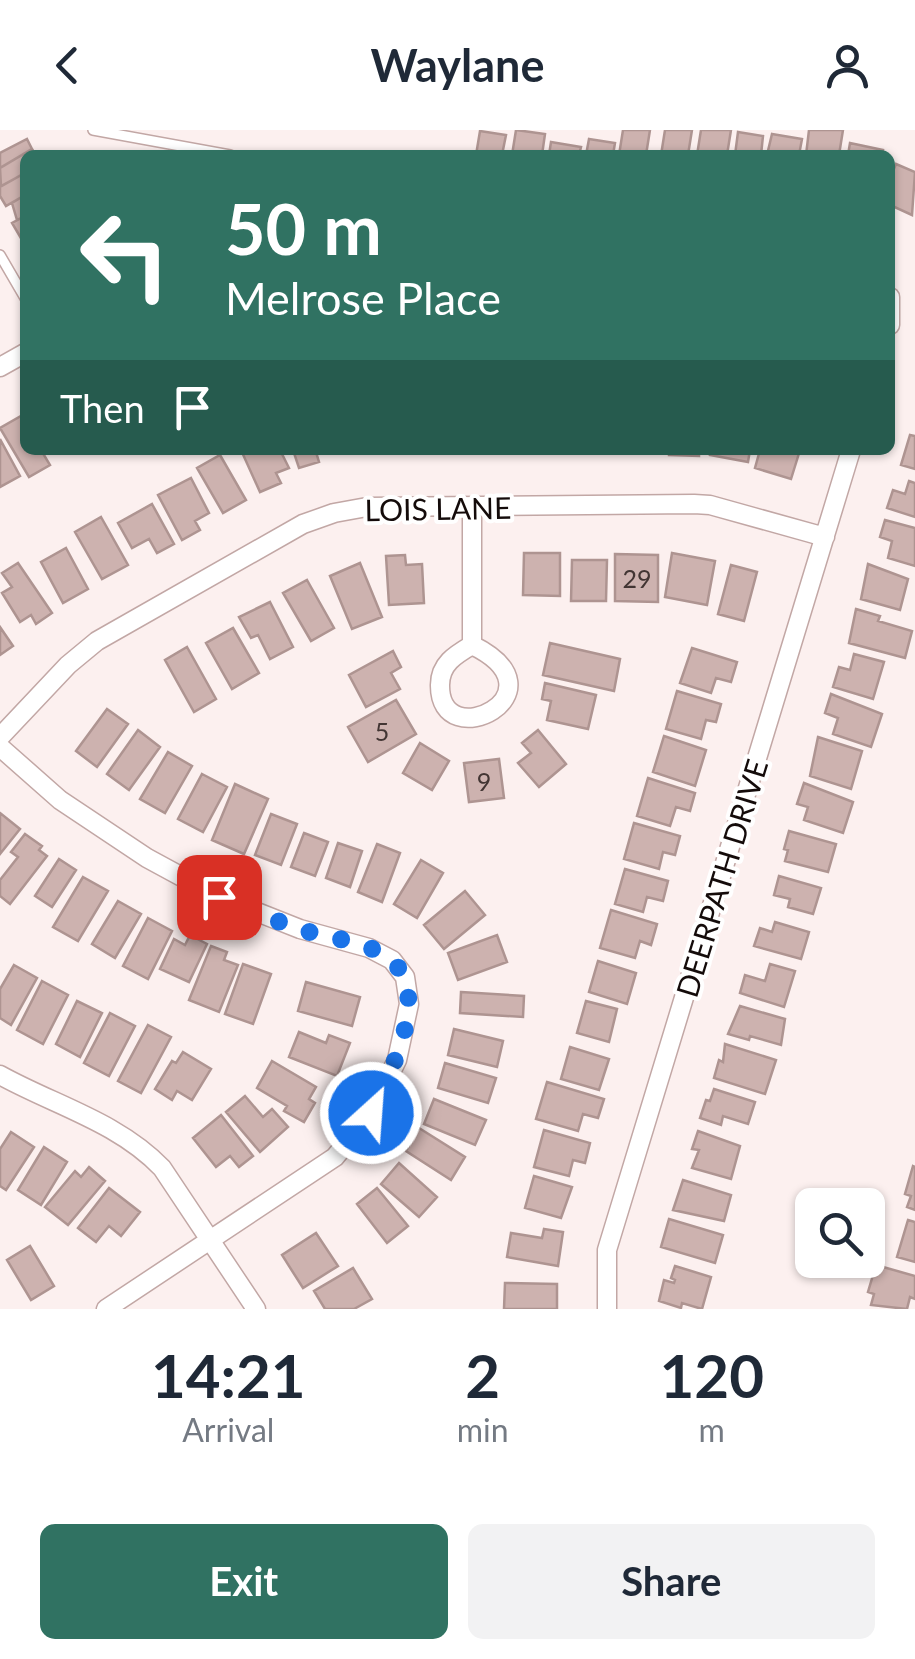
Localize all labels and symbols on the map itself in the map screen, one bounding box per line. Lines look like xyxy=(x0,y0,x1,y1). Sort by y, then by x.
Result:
street label: LOIS LANE xyxy=(364,489,512,527)
house number: 29 xyxy=(622,563,652,593)
house number: 5 xyxy=(375,716,389,746)
street label: DEERPATH DRIVE xyxy=(668,755,774,1001)
house number: 9 xyxy=(477,766,491,796)
pin xyxy=(177,855,262,940)
position arrow xyxy=(319,1061,423,1165)

